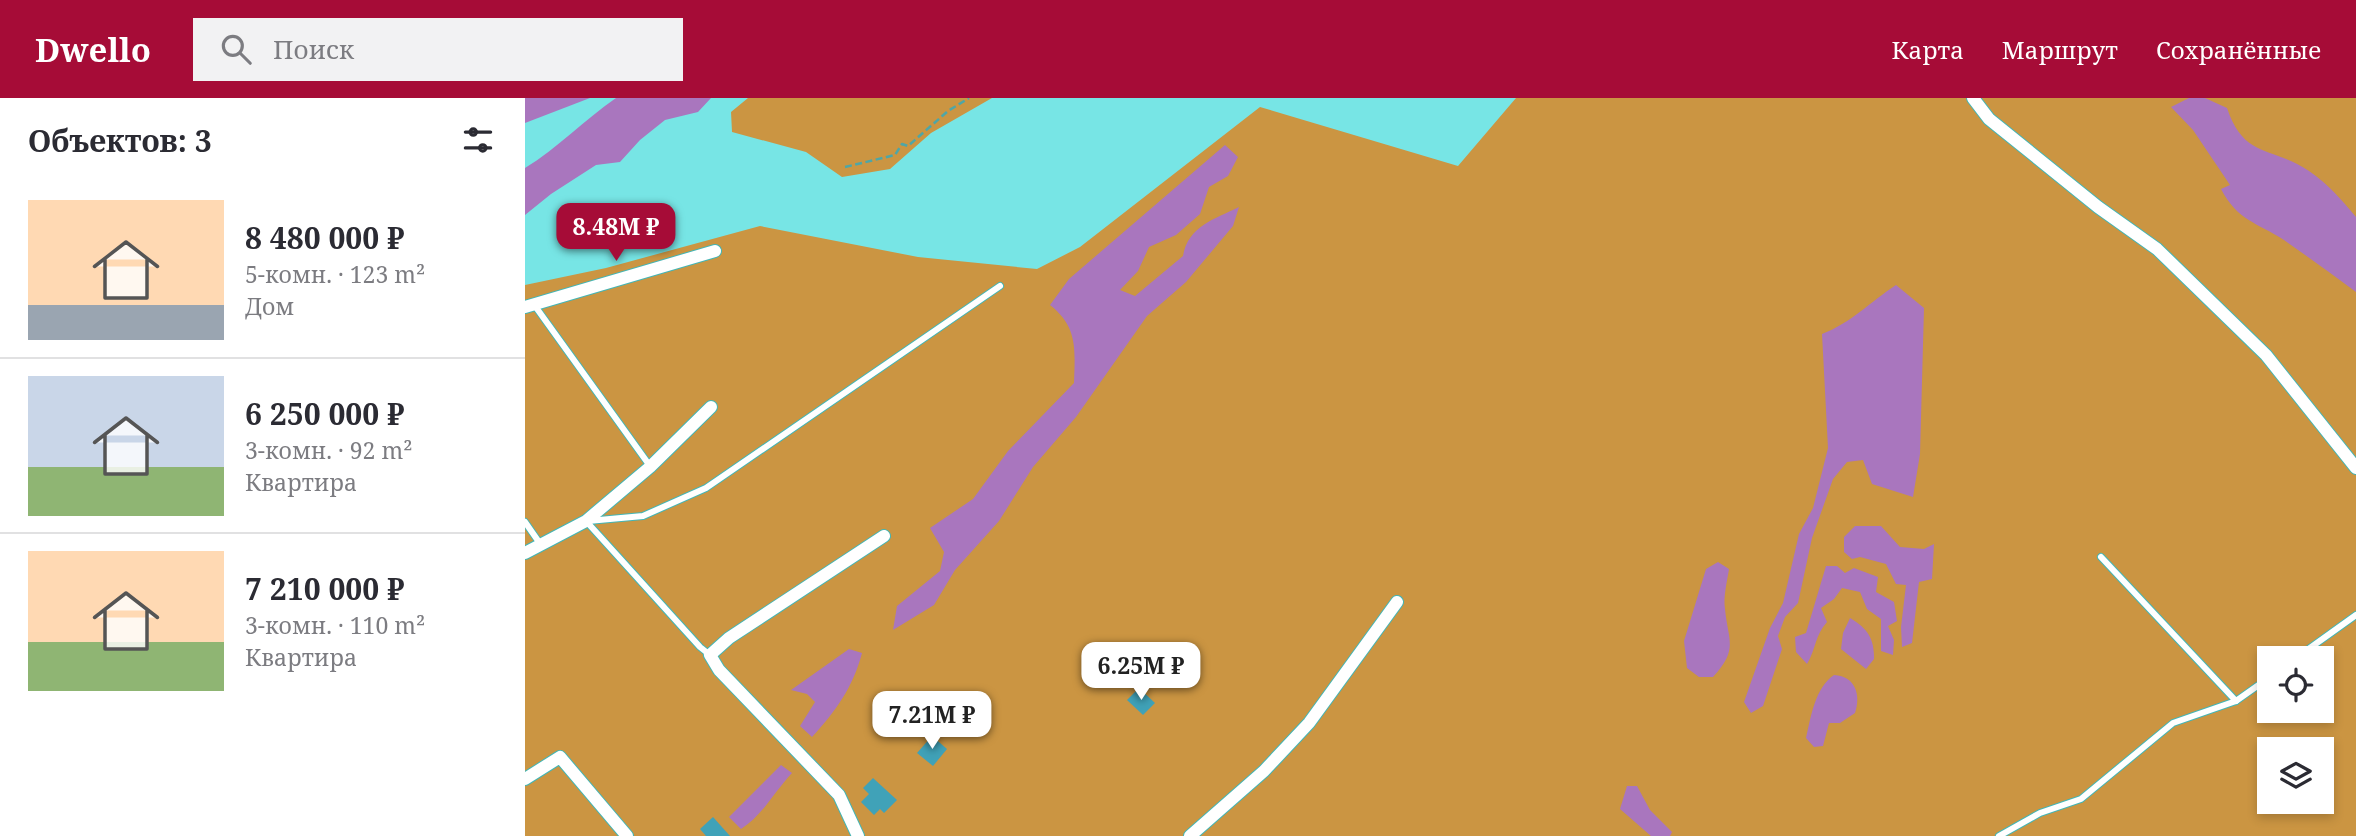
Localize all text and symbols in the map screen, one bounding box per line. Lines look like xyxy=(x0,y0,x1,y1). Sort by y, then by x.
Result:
search box xyxy=(193,18,683,81)
text: Dwello xyxy=(35,27,151,72)
icon: search xyxy=(217,30,255,68)
text: Поиск xyxy=(273,31,354,67)
text: Карта xyxy=(1892,33,1964,66)
text: Маршрут xyxy=(2002,33,2118,66)
text: Сохранённые xyxy=(2156,33,2321,66)
text: Объектов: 3 xyxy=(28,120,212,161)
icon: filters xyxy=(459,121,497,159)
pin: 8.48M ₽ xyxy=(551,204,681,263)
text: 8.48M ₽ xyxy=(572,210,660,242)
text: 8 480 000 ₽ xyxy=(245,217,405,258)
icon: home xyxy=(84,228,168,312)
text: 5-комн. · 123 m² xyxy=(245,258,425,290)
text: Дом xyxy=(245,290,294,322)
text: 6 250 000 ₽ xyxy=(245,393,405,434)
icon: home xyxy=(84,404,168,488)
text: 3-комн. · 92 m² xyxy=(245,434,412,466)
text: Квартира xyxy=(245,466,357,498)
text: 7 210 000 ₽ xyxy=(245,568,405,609)
icon: home xyxy=(84,579,168,663)
text: 3-комн. · 110 m² xyxy=(245,609,425,641)
text: Квартира xyxy=(245,641,357,673)
pin: 6.25M ₽ xyxy=(1076,642,1206,702)
map controls xyxy=(2257,646,2334,814)
button: locate xyxy=(2257,646,2334,723)
text: 6.25M ₽ xyxy=(1097,649,1185,681)
pin: 7.21M ₽ xyxy=(867,692,997,751)
text: 7.21M ₽ xyxy=(888,698,976,730)
button: layers xyxy=(2257,737,2334,814)

